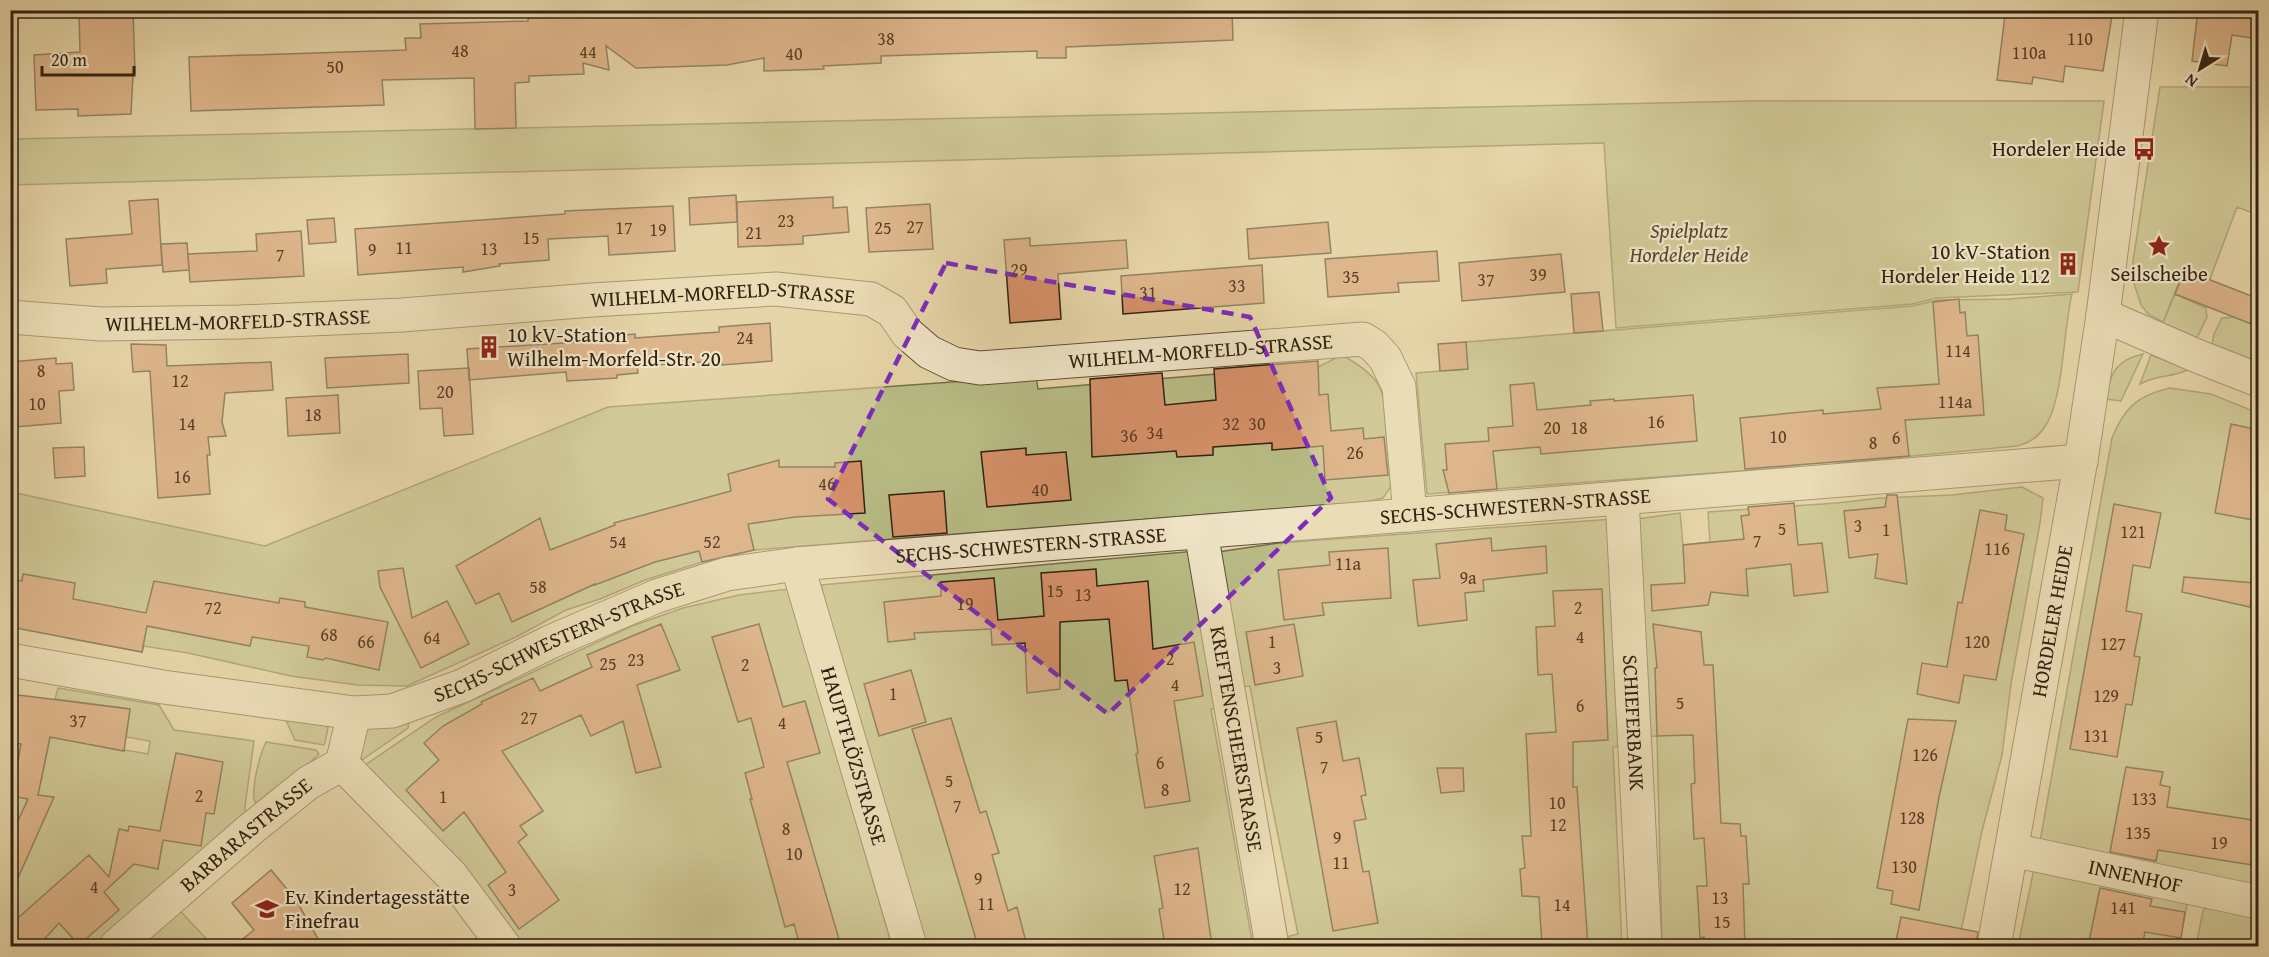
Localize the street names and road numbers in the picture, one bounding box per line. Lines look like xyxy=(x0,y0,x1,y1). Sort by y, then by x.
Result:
street label: WILHELM-MORFELD-STRASSE xyxy=(590,273,857,315)
street label: WILHELM-MORFELD-STRASSE xyxy=(105,300,371,339)
street label: WILHELM-MORFELD-STRASSE xyxy=(1067,325,1334,376)
street label: SECHS-SCHWESTERN-STRASSE xyxy=(1379,480,1652,532)
street label: SECHS-SCHWESTERN-STRASSE xyxy=(894,518,1168,571)
street label: HORDELER HEIDE xyxy=(2023,542,2081,700)
street label: SECHS-SCHWESTERN-STRASSE xyxy=(429,572,688,710)
street label: KREFTENSCHEERSTRASSE xyxy=(1202,624,1272,855)
street label: SCHIEFERBANK xyxy=(1615,654,1653,792)
street label: HAUPTFLÖZSTRASSE xyxy=(813,662,895,849)
street label: BARBARASTRASSE xyxy=(173,770,319,899)
street label: INNENHOF xyxy=(2086,851,2185,901)

